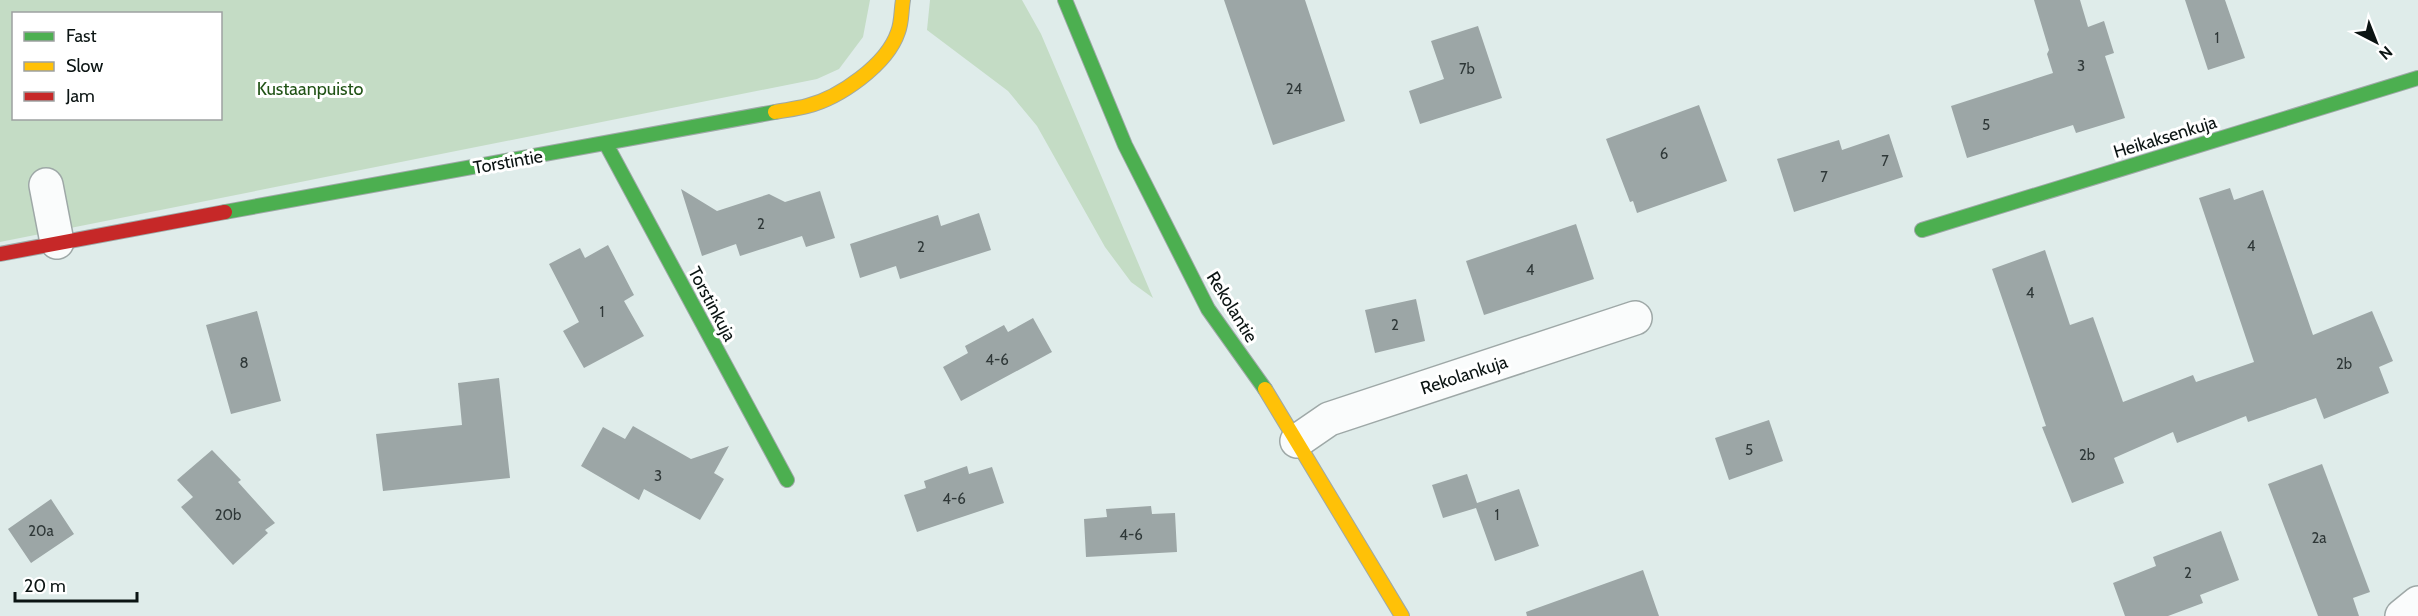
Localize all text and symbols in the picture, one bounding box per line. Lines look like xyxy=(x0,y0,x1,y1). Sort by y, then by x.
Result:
legend xyxy=(12,12,222,120)
north arrow xyxy=(2346,12,2406,72)
text: Fast xyxy=(66,25,97,47)
house number: 1 xyxy=(2215,29,2219,47)
text: N xyxy=(2375,42,2396,64)
text: Slow xyxy=(66,55,103,77)
house number: 3 xyxy=(2077,57,2085,75)
house number: 7b xyxy=(1459,60,1475,78)
park label: Kustaanpuisto xyxy=(257,78,363,100)
house number: 24 xyxy=(1286,80,1303,98)
text: Jam xyxy=(65,85,95,107)
street label: Heikaksenkuja xyxy=(2111,111,2220,163)
house number: 5 xyxy=(1982,116,1990,134)
street label: Torstintie xyxy=(472,145,544,179)
house number: 6 xyxy=(1660,145,1668,163)
house number: 7 xyxy=(1881,152,1889,170)
house number: 7 xyxy=(1820,168,1828,186)
house number: 2 xyxy=(757,215,765,233)
house number: 4 xyxy=(2247,237,2256,255)
house number: 2 xyxy=(917,238,925,256)
house number: 4 xyxy=(1526,261,1535,279)
street label: Torstinkuja xyxy=(683,263,741,345)
street label: Rekolantie xyxy=(1202,268,1262,346)
house number: 4 xyxy=(2026,284,2035,302)
house number: 1 xyxy=(600,303,604,321)
house number: 2 xyxy=(1391,316,1399,334)
street label: Rekolankuja xyxy=(1418,350,1511,399)
house number: 4-6 xyxy=(985,351,1009,369)
house number: 8 xyxy=(239,354,249,372)
house number: 2b xyxy=(2336,355,2352,373)
house number: 5 xyxy=(1745,441,1753,459)
house number: 2b xyxy=(2079,446,2095,464)
house number: 3 xyxy=(654,467,662,485)
house number: 4-6 xyxy=(942,490,966,508)
house number: 20b xyxy=(215,506,241,524)
house number: 1 xyxy=(1495,506,1499,524)
house number: 20a xyxy=(28,522,55,540)
house number: 4-6 xyxy=(1119,526,1143,544)
house number: 2a xyxy=(2311,529,2327,547)
house number: 2 xyxy=(2184,564,2192,582)
scale bar xyxy=(15,565,136,603)
text: 20 m xyxy=(24,575,66,597)

